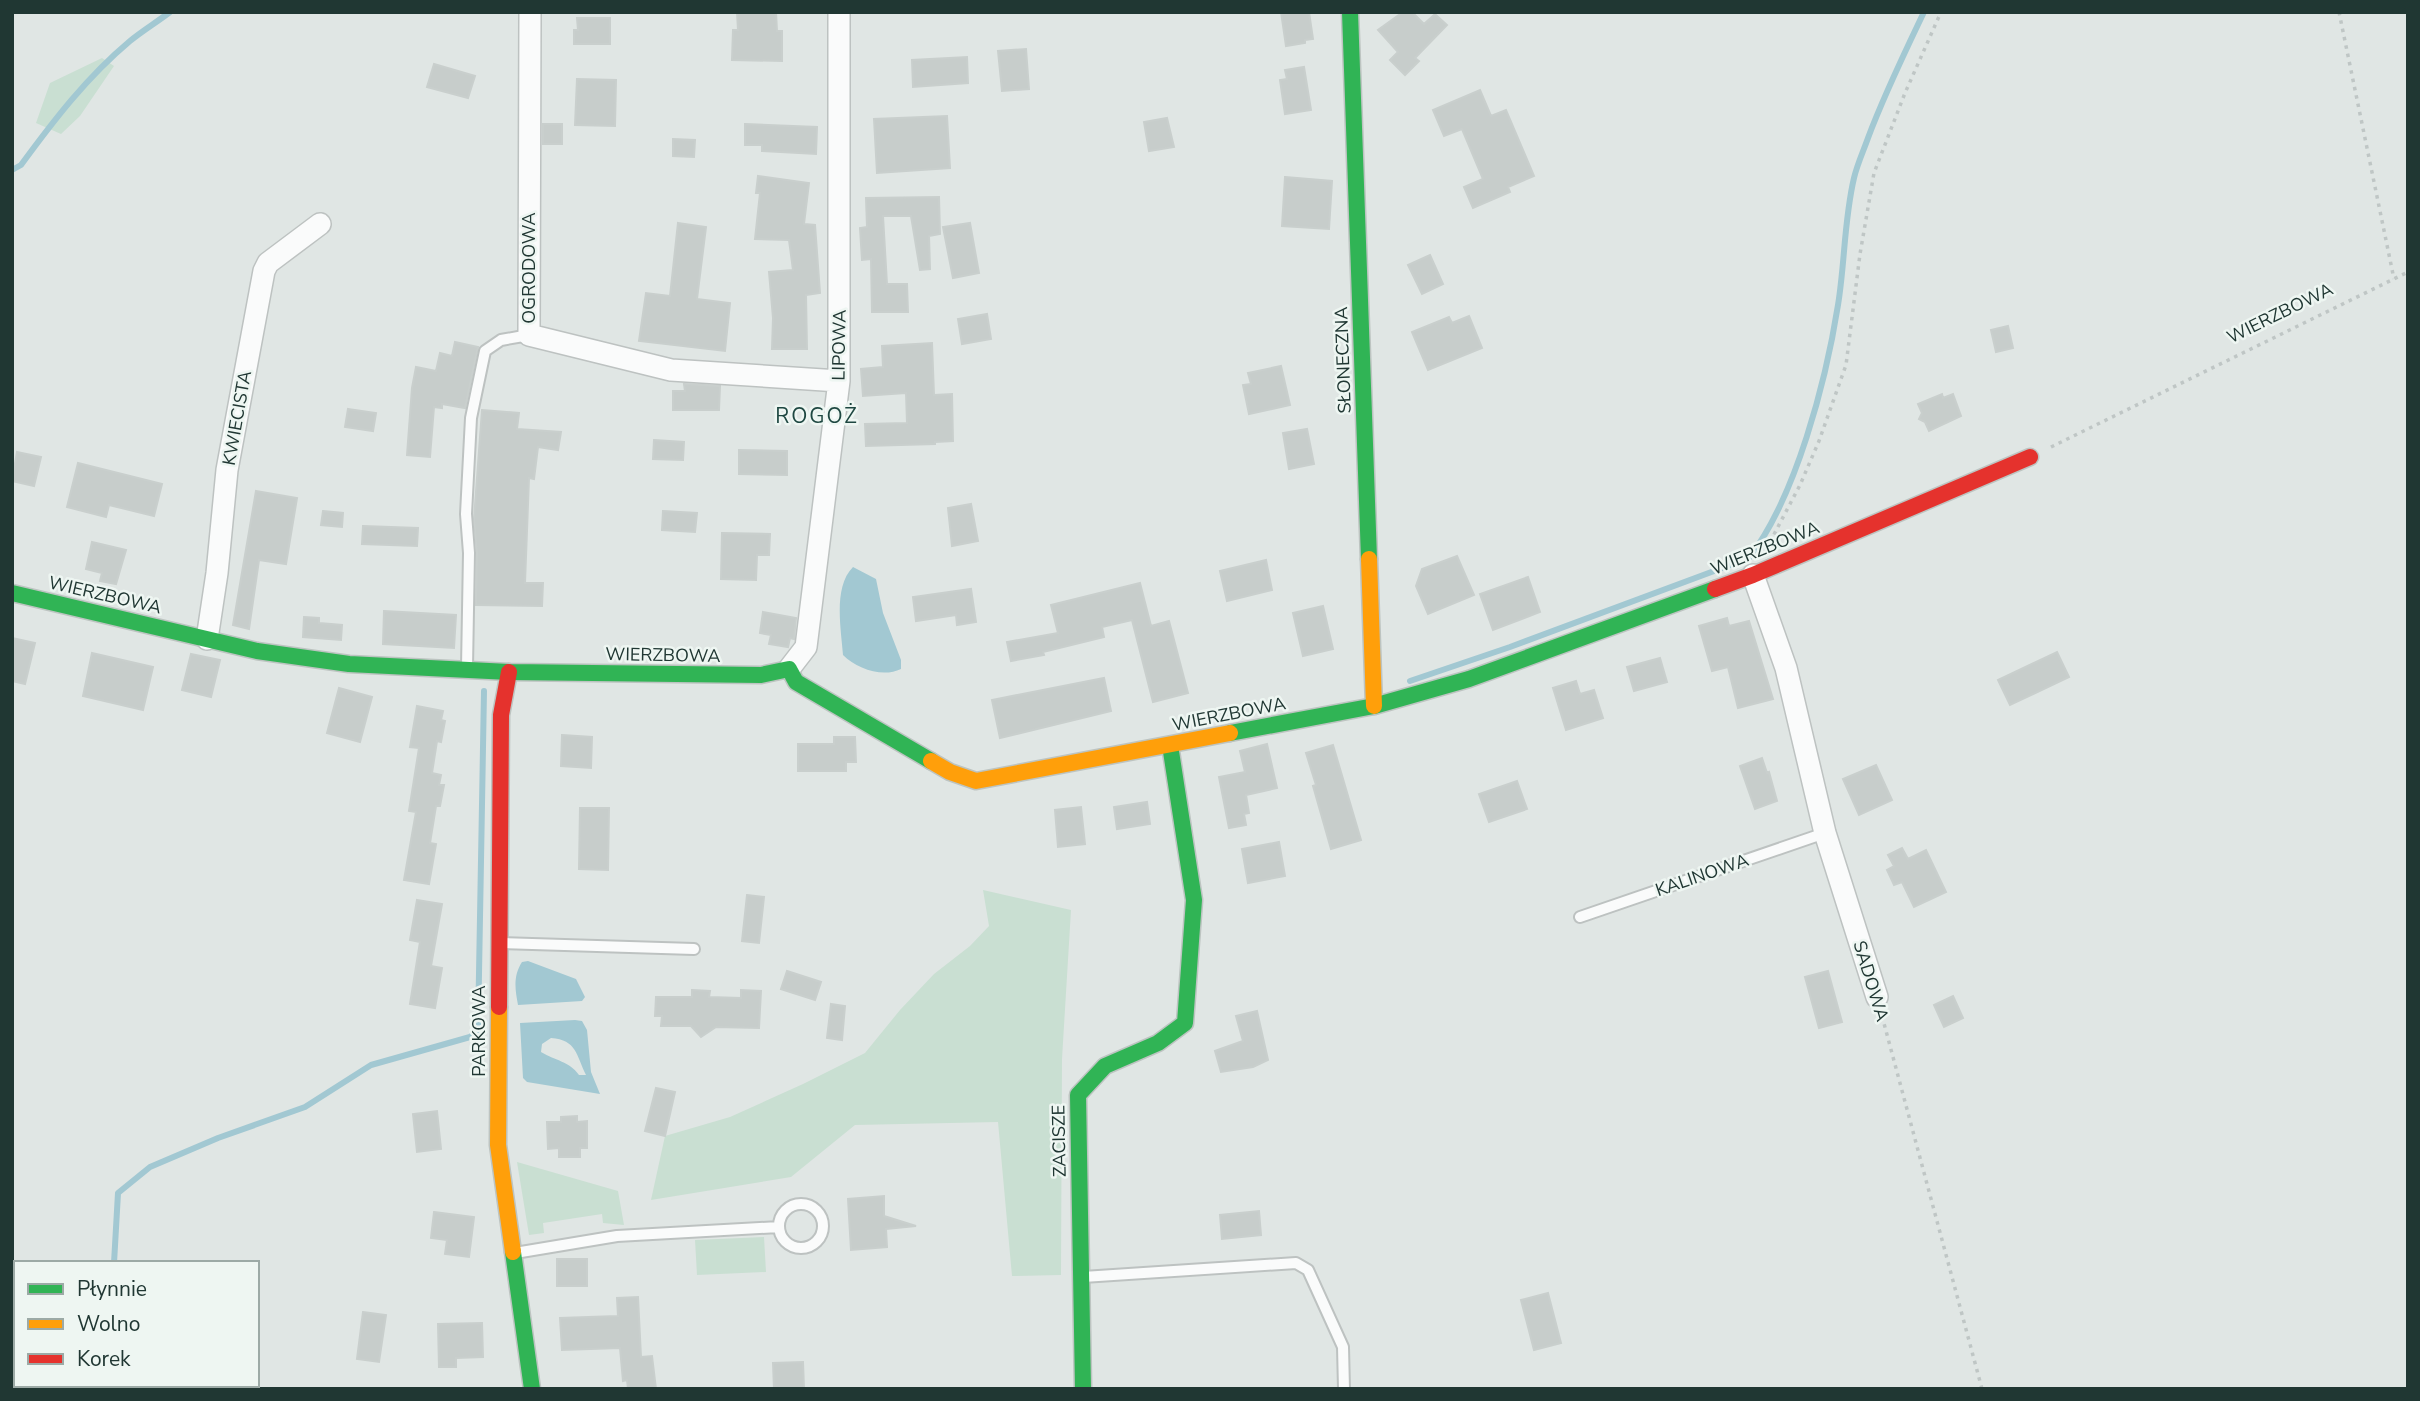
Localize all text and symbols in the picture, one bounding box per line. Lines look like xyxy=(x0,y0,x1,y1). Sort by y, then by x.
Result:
street label: OGRODOWA xyxy=(517,212,541,324)
street label: WIERZBOWA xyxy=(2223,277,2337,349)
street label: SŁONECZNA xyxy=(1329,306,1357,414)
street label: LIPOWA xyxy=(826,309,852,381)
street label: KWIECISTA xyxy=(217,369,257,467)
district label: ROGOŻ xyxy=(775,402,859,430)
street label: WIERZBOWA xyxy=(1707,515,1823,581)
street label: WIERZBOWA xyxy=(46,570,164,620)
street label: WIERZBOWA xyxy=(605,642,721,668)
street label: WIERZBOWA xyxy=(1170,691,1288,737)
street label: KALINOWA xyxy=(1652,848,1752,902)
street label: SADOWA xyxy=(1847,938,1895,1024)
street label: PARKOWA xyxy=(467,985,491,1077)
street label: ZACISZE xyxy=(1046,1105,1072,1177)
legend xyxy=(14,1261,259,1387)
text: Płynnie xyxy=(77,1275,147,1303)
text: Wolno xyxy=(77,1310,140,1338)
text: Korek xyxy=(77,1345,131,1373)

